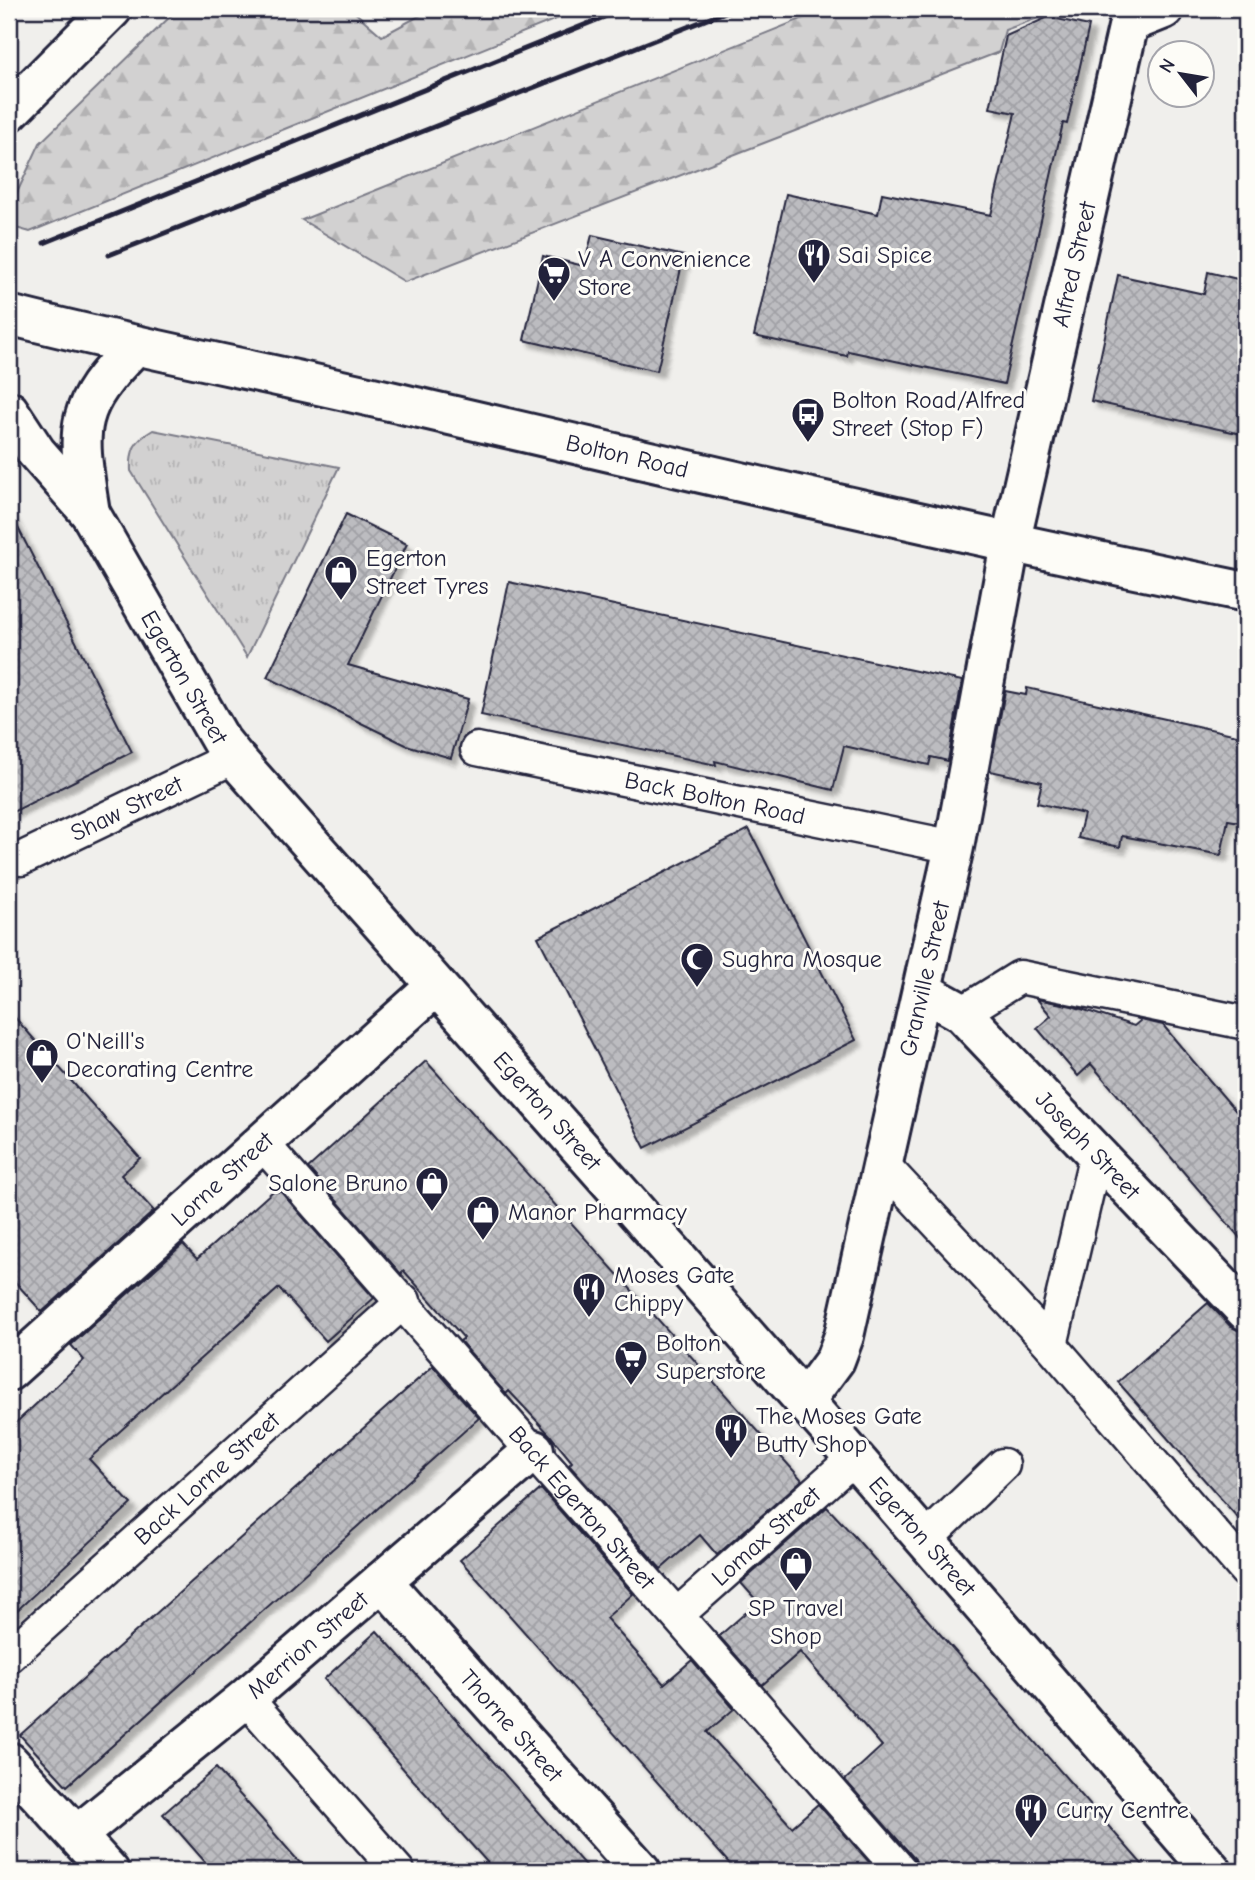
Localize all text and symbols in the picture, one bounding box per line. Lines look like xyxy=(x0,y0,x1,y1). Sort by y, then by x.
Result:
north arrow xyxy=(1146,38,1216,108)
text: N xyxy=(1155,55,1180,77)
street label: Alfred Street xyxy=(1046,198,1102,330)
restaurant icon: Sai Spice xyxy=(795,236,833,285)
place label: Sai Spice xyxy=(838,241,932,269)
place label: V A Convenience Store xyxy=(578,245,751,301)
supermarket icon: V A Convenience Store xyxy=(535,254,573,303)
place label: Bolton Road/Alfred Street (Stop F) xyxy=(832,386,1025,442)
bus stop icon: Bolton Road/Alfred Street (Stop F) xyxy=(789,395,827,444)
street label: Bolton Road xyxy=(563,428,691,484)
place label: Egerton Street Tyres xyxy=(366,544,488,600)
shop icon: Egerton Street Tyres xyxy=(322,553,360,602)
street label: Egerton Street xyxy=(135,606,234,750)
street label: Back Bolton Road xyxy=(622,766,808,830)
street label: Shaw Street xyxy=(66,769,188,847)
street label: Granville Street xyxy=(893,897,956,1059)
mosque icon: Sughra Mosque xyxy=(678,940,716,989)
place label: Sughra Mosque xyxy=(722,945,882,973)
place label: O'Neill's Decorating Centre xyxy=(66,1027,253,1083)
shop icon: O'Neill's Decorating Centre xyxy=(23,1036,61,1085)
street label: Egerton Street xyxy=(488,1046,608,1177)
street label: Joseph Street xyxy=(1030,1085,1147,1206)
street label: Lorne Street xyxy=(166,1125,280,1232)
shop icon: Salone Bruno xyxy=(413,1164,451,1213)
place label: Salone Bruno xyxy=(268,1169,408,1197)
shop icon: Manor Pharmacy xyxy=(464,1193,502,1242)
place label: Manor Pharmacy xyxy=(508,1198,687,1226)
place label: Moses Gate Chippy xyxy=(614,1261,734,1317)
restaurant icon: Moses Gate Chippy xyxy=(570,1270,608,1319)
place label: Bolton Superstore xyxy=(656,1329,766,1385)
supermarket icon: Bolton Superstore xyxy=(612,1338,650,1387)
place label: The Moses Gate Butty Shop xyxy=(756,1402,922,1458)
street label: Back Lorne Street xyxy=(128,1405,286,1551)
restaurant icon: The Moses Gate Butty Shop xyxy=(712,1411,750,1460)
street label: Back Egerton Street xyxy=(503,1420,662,1596)
street label: Egerton Street xyxy=(863,1471,982,1603)
street label: Lomax Street xyxy=(706,1480,827,1592)
shop icon: SP Travel Shop xyxy=(777,1544,815,1593)
street label: Merrion Street xyxy=(241,1584,375,1705)
place label: SP Travel Shop xyxy=(748,1594,844,1650)
street label: Thorne Street xyxy=(454,1664,569,1788)
restaurant icon: Curry Centre xyxy=(1012,1791,1050,1840)
place label: Curry Centre xyxy=(1056,1796,1189,1824)

